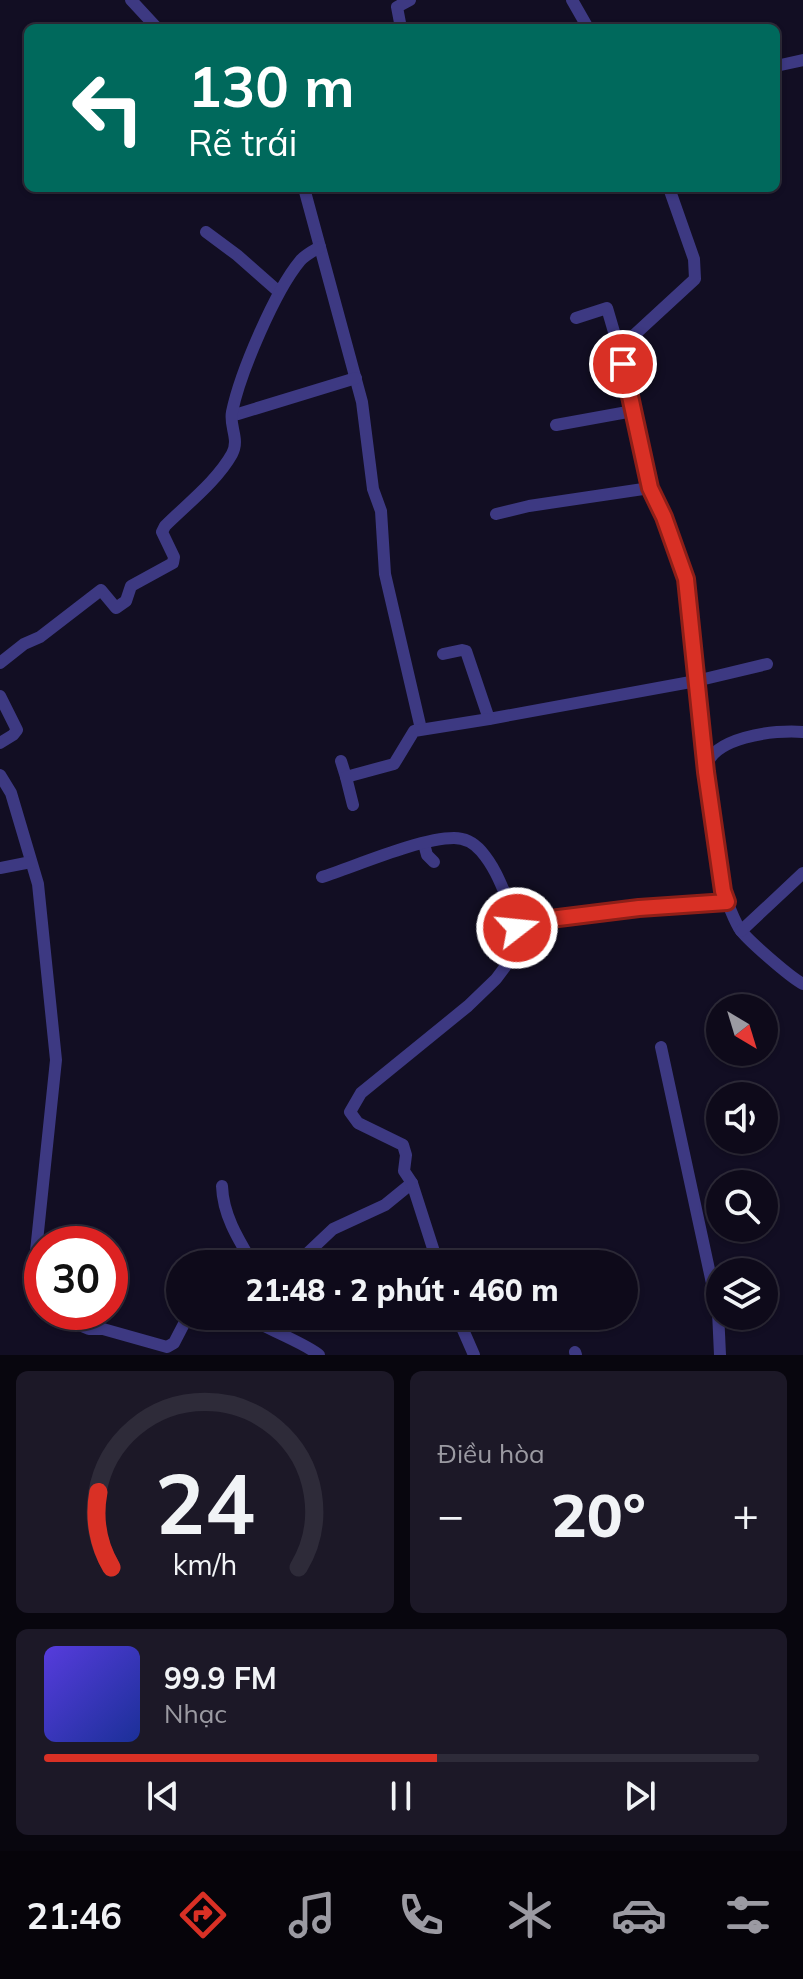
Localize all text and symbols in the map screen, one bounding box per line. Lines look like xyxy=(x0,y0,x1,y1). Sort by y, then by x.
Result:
text: 130 m xyxy=(188,51,355,121)
icon: left xyxy=(56,56,160,160)
text: Rẽ trái xyxy=(188,120,297,165)
pin xyxy=(589,330,657,398)
icon: arrive xyxy=(601,342,645,386)
position arrow xyxy=(475,886,559,970)
north arrow xyxy=(706,994,778,1066)
map controls xyxy=(706,994,778,1330)
button: sound xyxy=(706,1082,778,1154)
button: search xyxy=(706,1170,778,1242)
speed limit sign: 30 xyxy=(24,1226,128,1330)
button: layers xyxy=(706,1258,778,1330)
text: 21:48 · 2 phút · 460 m xyxy=(245,1271,559,1309)
text: Điều hòa xyxy=(438,1437,545,1470)
text: 24 xyxy=(155,1450,255,1555)
text: 20° xyxy=(551,1477,646,1552)
text: − xyxy=(438,1487,464,1542)
text: + xyxy=(733,1487,759,1542)
text: km/h xyxy=(172,1546,237,1582)
text: 99.9 FM xyxy=(164,1659,277,1697)
text: Nhạc xyxy=(164,1697,227,1730)
icon: previous xyxy=(141,1774,185,1818)
icon: pause xyxy=(379,1774,423,1818)
icon: next xyxy=(618,1774,662,1818)
icon: directions xyxy=(175,1887,231,1943)
icon: music xyxy=(284,1887,340,1943)
icon: phone xyxy=(393,1887,449,1943)
icon: climate xyxy=(502,1887,558,1943)
icon: car xyxy=(611,1887,667,1943)
icon: filters xyxy=(720,1887,776,1943)
text: 21:46 xyxy=(27,1893,122,1938)

